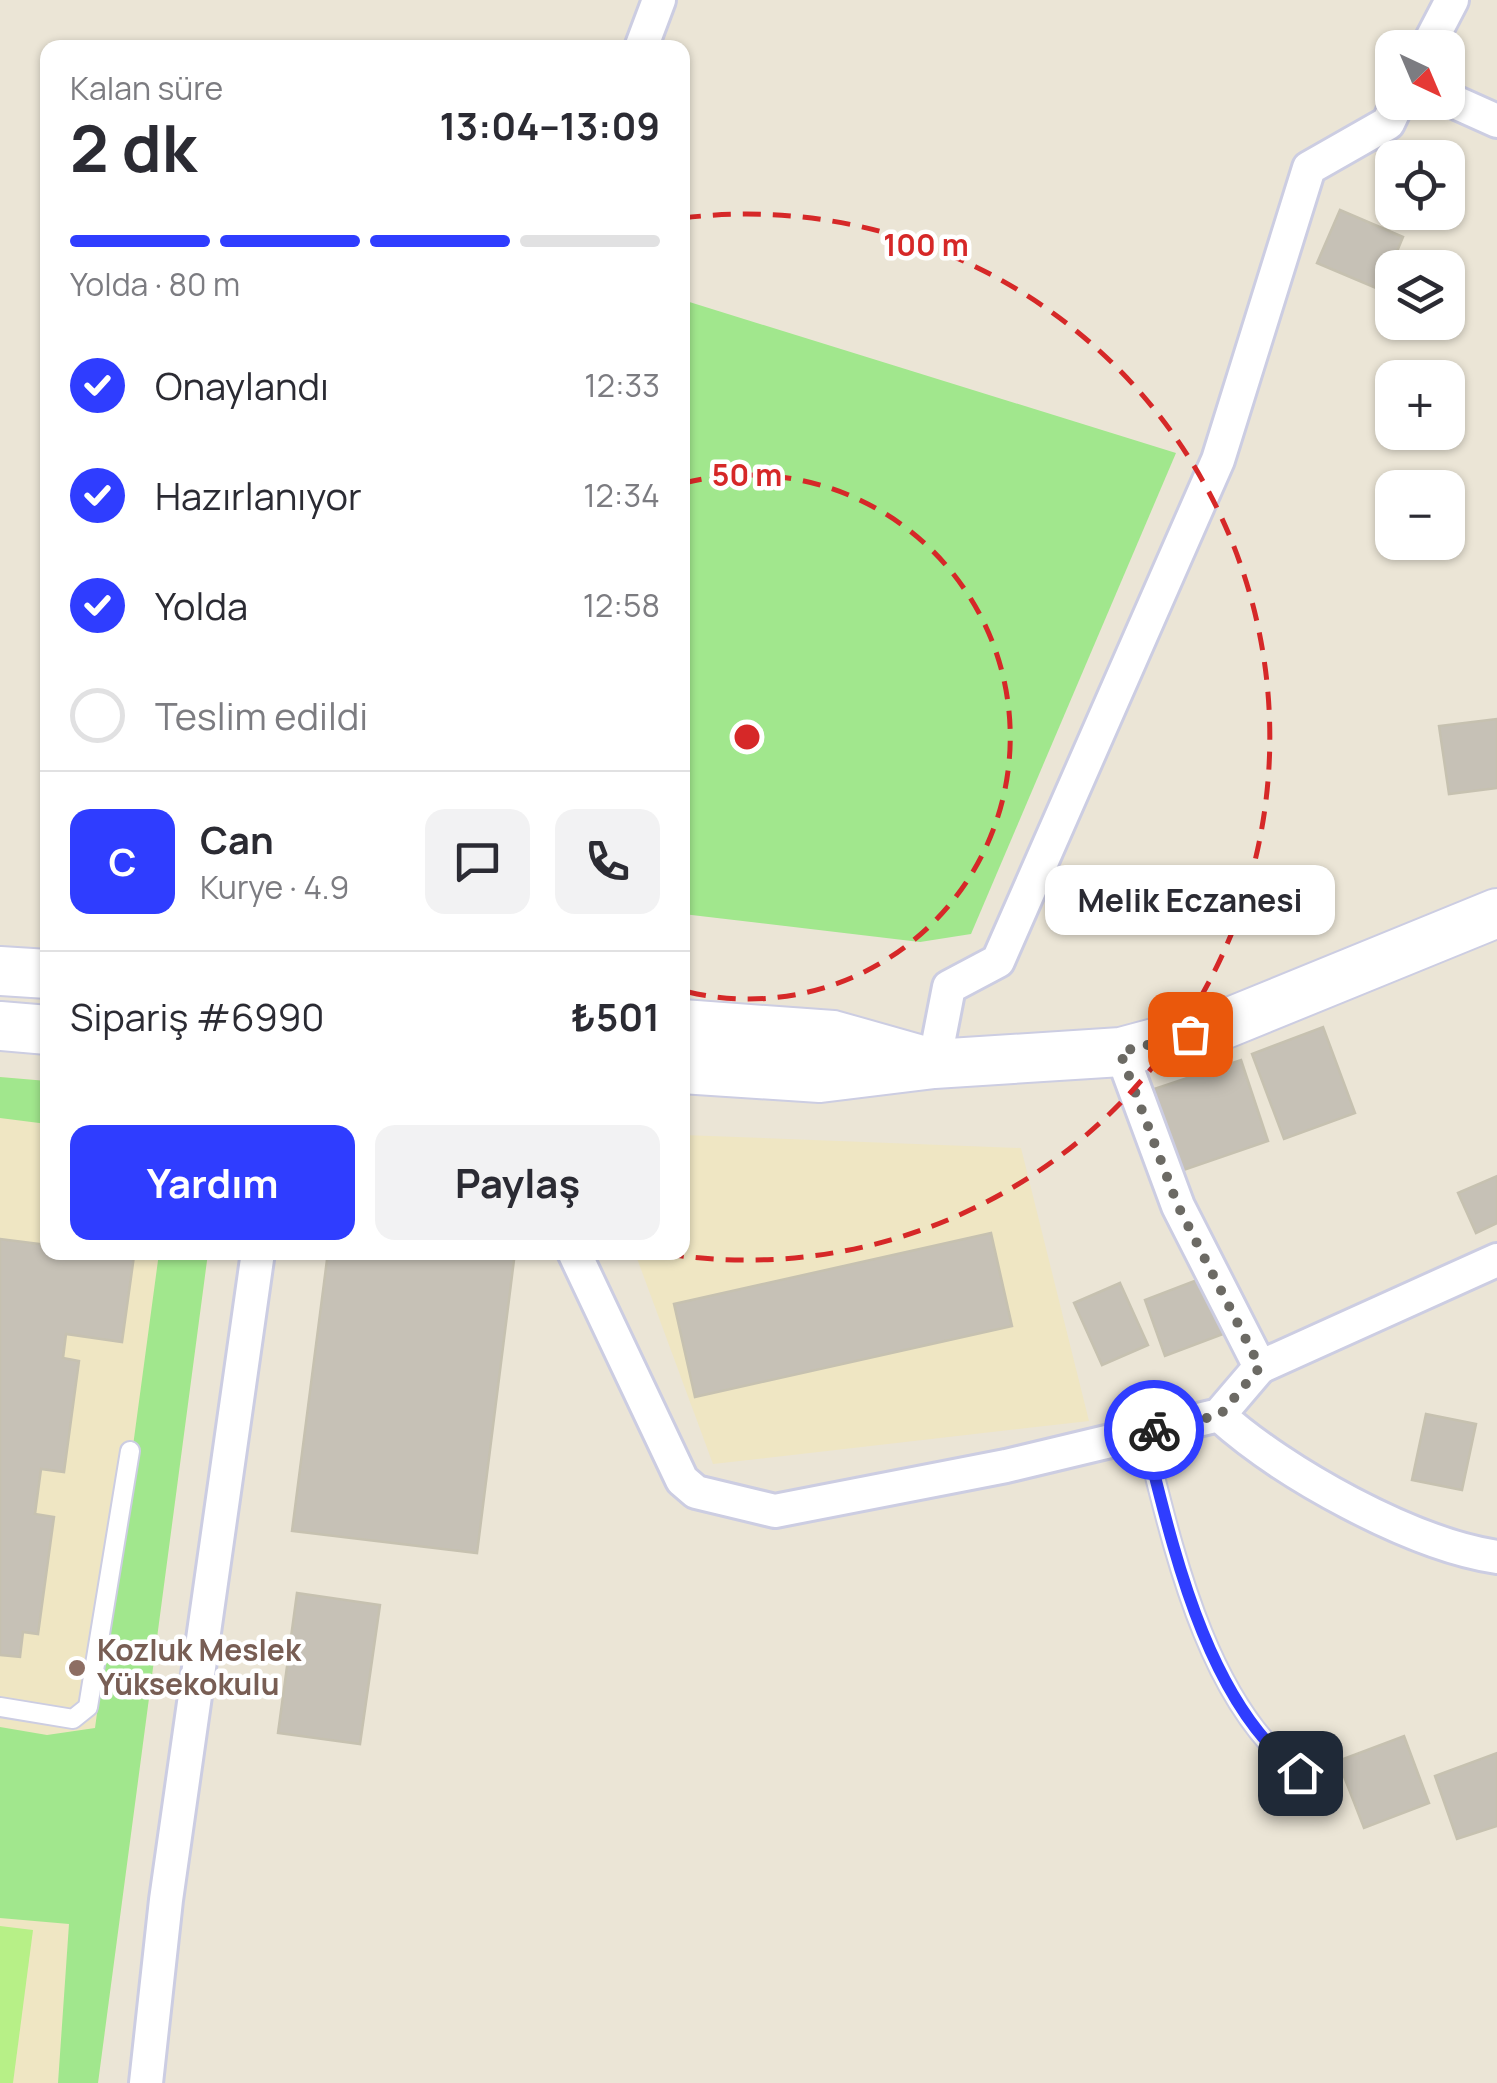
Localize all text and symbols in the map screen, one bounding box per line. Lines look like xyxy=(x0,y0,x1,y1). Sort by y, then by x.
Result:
north arrow xyxy=(1375,30,1465,120)
map controls xyxy=(1375,30,1465,560)
text: Kalan süre xyxy=(70,66,223,110)
text: 13:04–13:09 xyxy=(439,99,660,151)
text: 2 dk xyxy=(70,103,197,192)
button: locate xyxy=(1375,140,1465,230)
text: 100 m xyxy=(883,224,969,265)
button: layers xyxy=(1375,250,1465,340)
text: Yolda · 80 m xyxy=(70,262,240,306)
icon: check xyxy=(70,358,125,413)
text: Onaylandı xyxy=(155,359,329,411)
button: + xyxy=(1375,360,1465,450)
text: 12:33 xyxy=(584,363,660,407)
text: 50 m xyxy=(712,454,782,495)
icon: check xyxy=(70,468,125,523)
text: Hazırlanıyor xyxy=(155,469,362,521)
button: − xyxy=(1375,470,1465,560)
text: 12:34 xyxy=(583,473,660,517)
icon: check xyxy=(70,578,125,633)
text: Yolda xyxy=(155,579,248,631)
text: 12:58 xyxy=(583,583,660,627)
text: Teslim edildi xyxy=(155,689,368,741)
centre of rings xyxy=(729,719,765,755)
button: chat xyxy=(425,809,530,914)
button: phone xyxy=(555,809,660,914)
text: Can xyxy=(200,813,274,865)
text: C xyxy=(108,835,137,887)
callout: Melik Eczanesi xyxy=(1045,864,1335,934)
text: Kurye · 4.9 xyxy=(200,865,349,909)
text: Melik Eczanesi xyxy=(1077,878,1303,922)
text: Sipariş #6990 xyxy=(70,990,325,1042)
text: ₺501 xyxy=(571,990,660,1042)
pin xyxy=(1148,992,1233,1077)
icon: bag xyxy=(1163,1007,1218,1062)
button: Yardım xyxy=(70,1125,355,1240)
button: Paylaş xyxy=(375,1125,660,1240)
courier xyxy=(1104,1380,1204,1480)
icon: bike xyxy=(1127,1403,1182,1458)
place label: Kozluk Meslek Yüksekokulu xyxy=(97,1629,302,1704)
marker: Kozluk Meslek Yüksekokulu xyxy=(66,1657,88,1679)
pin xyxy=(1258,1731,1343,1816)
icon: home xyxy=(1273,1746,1328,1801)

